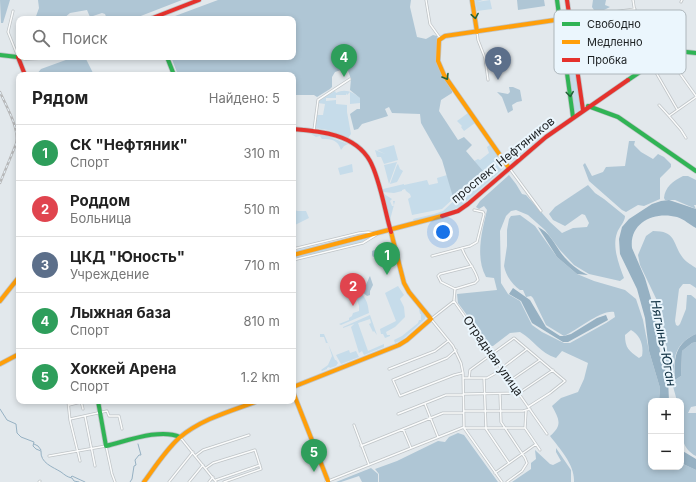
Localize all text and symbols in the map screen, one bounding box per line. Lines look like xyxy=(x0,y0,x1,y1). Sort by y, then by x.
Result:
legend xyxy=(554,10,686,74)
one-way arrow xyxy=(470,13,479,19)
search box xyxy=(16,16,296,60)
text: Свободно xyxy=(587,17,641,31)
icon: search xyxy=(30,27,52,49)
text: Поиск xyxy=(62,29,108,48)
text: Медленно xyxy=(587,35,643,49)
pin: 4 xyxy=(331,44,357,77)
pin: 3 xyxy=(485,47,511,80)
text: Пробка xyxy=(587,53,627,67)
one-way arrow xyxy=(441,73,448,80)
text: Рядом xyxy=(32,88,88,108)
text: Найдено: 5 xyxy=(209,90,280,106)
one-way arrow xyxy=(565,91,574,97)
street label: проспект Нефтяников xyxy=(448,113,558,206)
text: СК "Нефтяник" xyxy=(70,135,188,154)
text: 1 xyxy=(42,145,48,161)
text: 310 m xyxy=(243,145,280,161)
text: Спорт xyxy=(70,154,109,170)
text: Роддом xyxy=(70,191,130,210)
text: 2 xyxy=(41,201,49,217)
text: 510 m xyxy=(244,201,280,217)
text: Больница xyxy=(70,210,131,226)
your location xyxy=(433,222,453,242)
pin: 1 xyxy=(374,242,400,275)
text: ЦКД "Юность" xyxy=(70,247,185,266)
text: 3 xyxy=(41,257,49,273)
text: 710 m xyxy=(244,257,280,273)
text: Учреждение xyxy=(70,266,149,282)
pin: 2 xyxy=(340,273,366,306)
water label: Нягынь-Юган xyxy=(648,298,680,388)
text: Лыжная база xyxy=(70,303,171,322)
text: 4 xyxy=(41,313,49,329)
text: 810 m xyxy=(243,313,280,329)
street label: Отрадная улица xyxy=(460,313,527,399)
text: Спорт xyxy=(70,322,109,338)
text: Хоккей Арена xyxy=(70,359,176,378)
text: 5 xyxy=(41,369,49,385)
text: 1.2 km xyxy=(241,369,280,385)
text: Спорт xyxy=(70,378,109,394)
map controls xyxy=(648,398,684,470)
button: + xyxy=(648,398,684,434)
button: − xyxy=(648,434,684,470)
pin: 5 xyxy=(301,439,327,472)

